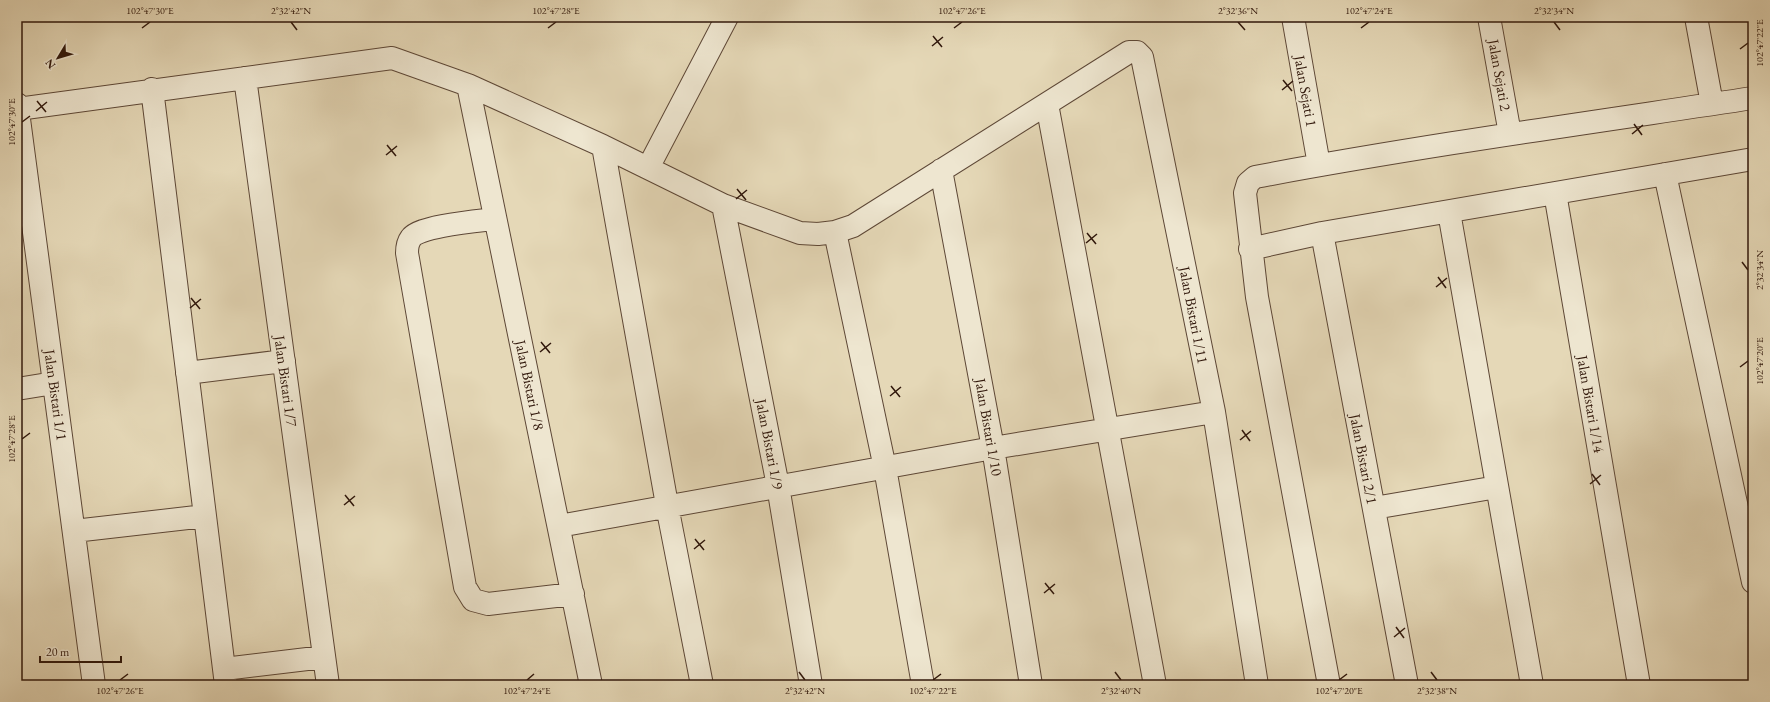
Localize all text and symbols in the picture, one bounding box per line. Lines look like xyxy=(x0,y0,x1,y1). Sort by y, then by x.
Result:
text: 102°47'30"E xyxy=(126,4,174,17)
text: 2°32'42"N xyxy=(271,4,311,17)
text: 102°47'28"E xyxy=(532,4,580,17)
text: 102°47'26"E xyxy=(938,4,986,17)
text: 2°32'36"N xyxy=(1218,4,1258,17)
text: 102°47'24"E xyxy=(1345,4,1393,17)
text: 2°32'34"N xyxy=(1534,4,1574,17)
text: 102°47'22"E xyxy=(1753,19,1766,67)
street label: Jalan Sejati 2 xyxy=(1484,36,1516,113)
north arrow xyxy=(38,38,78,78)
street label: Jalan Sejati 1 xyxy=(1290,52,1322,128)
text: N xyxy=(42,56,58,72)
text: 102°47'30"E xyxy=(5,98,18,146)
text: 2°32'34"N xyxy=(1753,250,1766,290)
street label: Jalan Bistari 1/11 xyxy=(1175,263,1213,365)
street label: Jalan Bistari 1/7 xyxy=(270,332,302,429)
street label: Jalan Bistari 1/8 xyxy=(511,336,549,432)
text: 102°47'20"E xyxy=(1753,337,1766,385)
street label: Jalan Bistari 1/1 xyxy=(40,346,72,442)
street label: Jalan Bistari 1/14 xyxy=(1573,352,1609,455)
street label: Jalan Bistari 1/10 xyxy=(971,375,1007,477)
street label: Jalan Bistari 1/9 xyxy=(752,395,788,491)
street label: Jalan Bistari 2/1 xyxy=(1346,410,1382,506)
text: 102°47'28"E xyxy=(5,415,18,463)
scale bar xyxy=(40,638,121,664)
text: 20 m xyxy=(46,644,70,660)
text: 102°47'26"E xyxy=(96,684,144,697)
text: 102°47'24"E xyxy=(503,684,551,697)
text: 2°32'42"N xyxy=(785,684,825,697)
text: 102°47'22"E xyxy=(909,684,957,697)
text: 2°32'40"N xyxy=(1101,684,1141,697)
text: 102°47'20"E xyxy=(1315,684,1363,697)
text: 2°32'38"N xyxy=(1417,684,1457,697)

